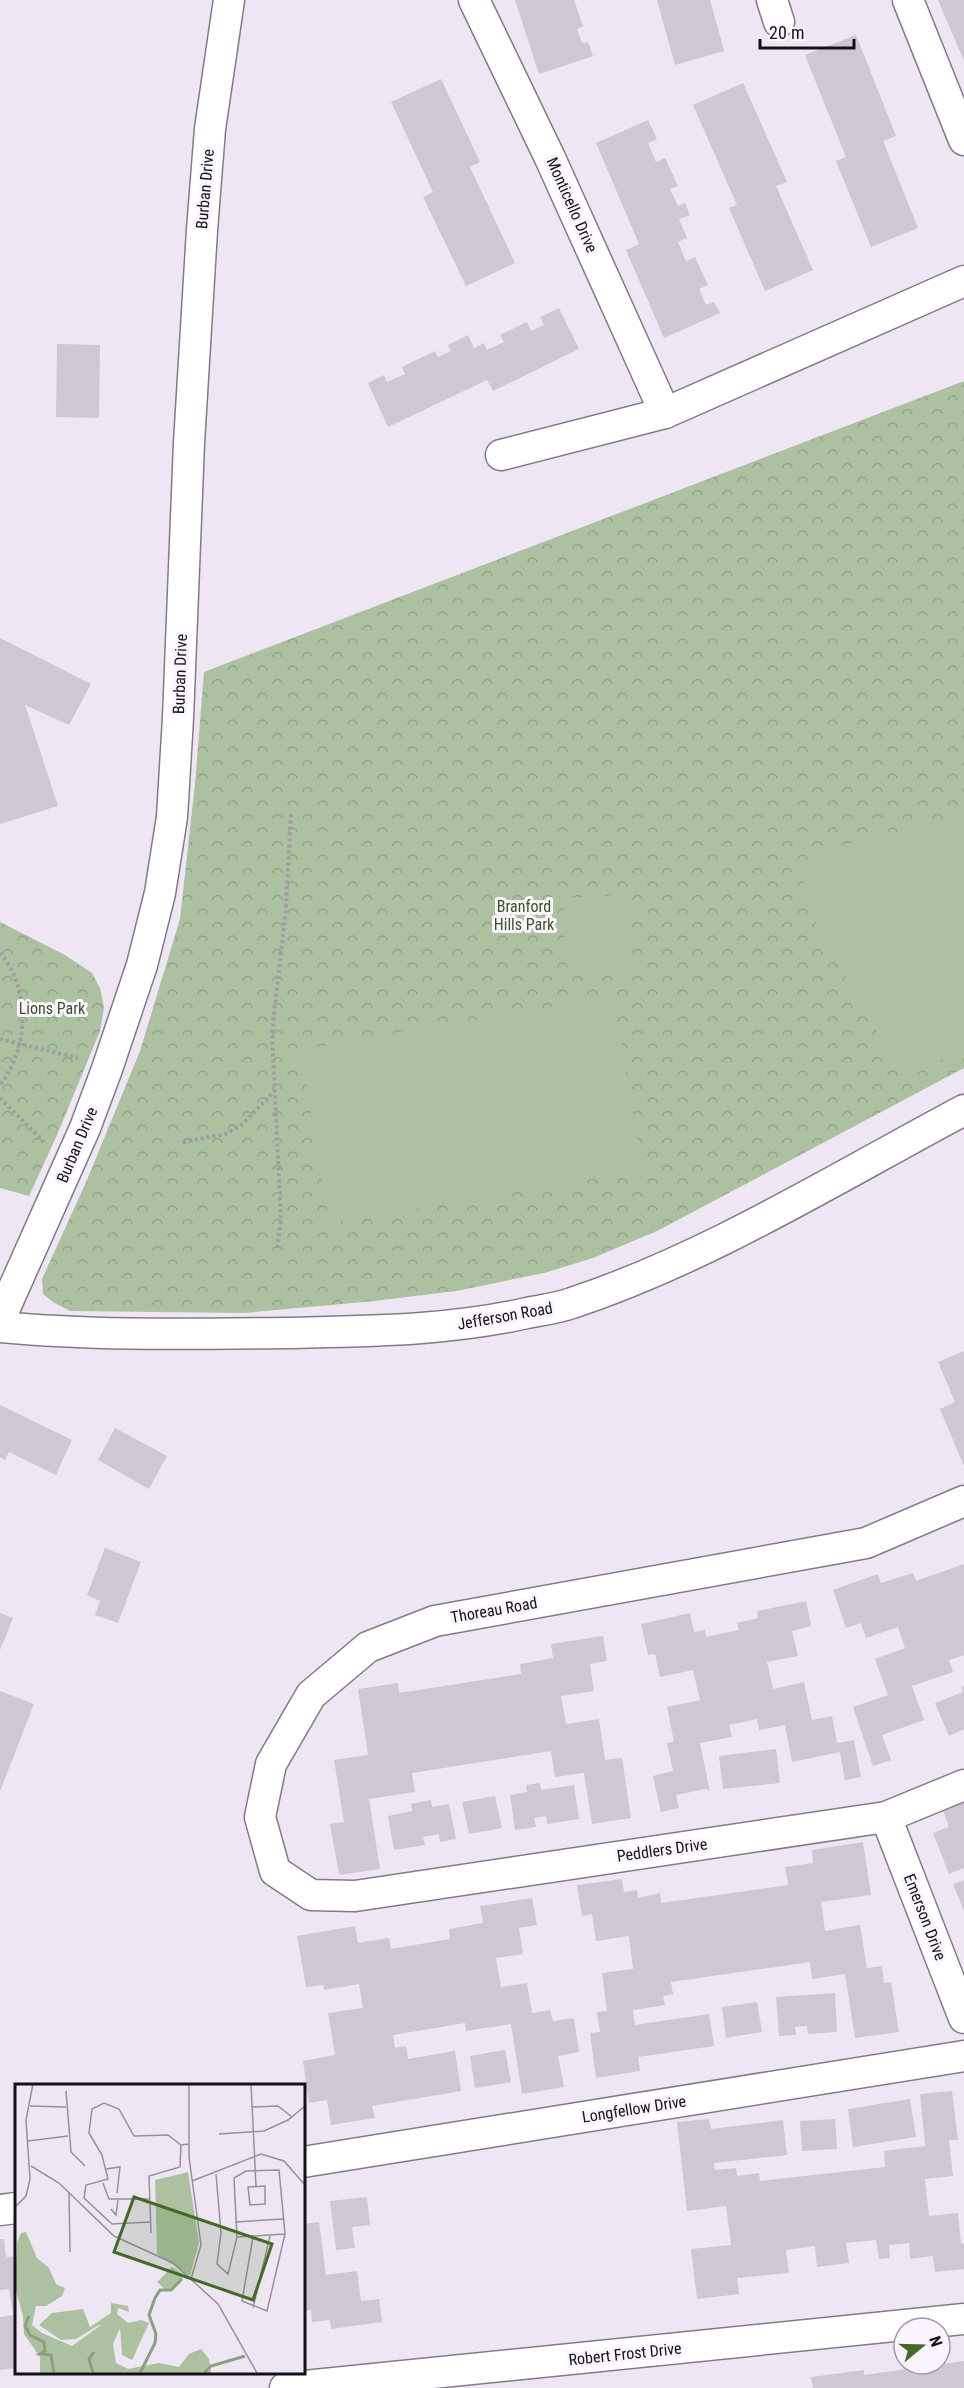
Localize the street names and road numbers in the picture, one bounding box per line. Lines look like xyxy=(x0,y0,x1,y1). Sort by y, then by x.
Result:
street label: Burban Drive xyxy=(192,148,218,230)
street label: Monticello Drive xyxy=(543,154,601,256)
street label: Burban Drive xyxy=(169,634,191,714)
street label: Burban Drive xyxy=(53,1104,101,1186)
street label: Jefferson Road xyxy=(456,1298,554,1334)
street label: Thoreau Road xyxy=(449,1593,539,1627)
street label: Peddlers Drive xyxy=(616,1834,708,1866)
street label: Emerson Drive xyxy=(900,1871,950,1963)
street label: Longfellow Drive xyxy=(581,2091,687,2127)
street label: Robert Frost Drive xyxy=(568,2339,682,2369)

